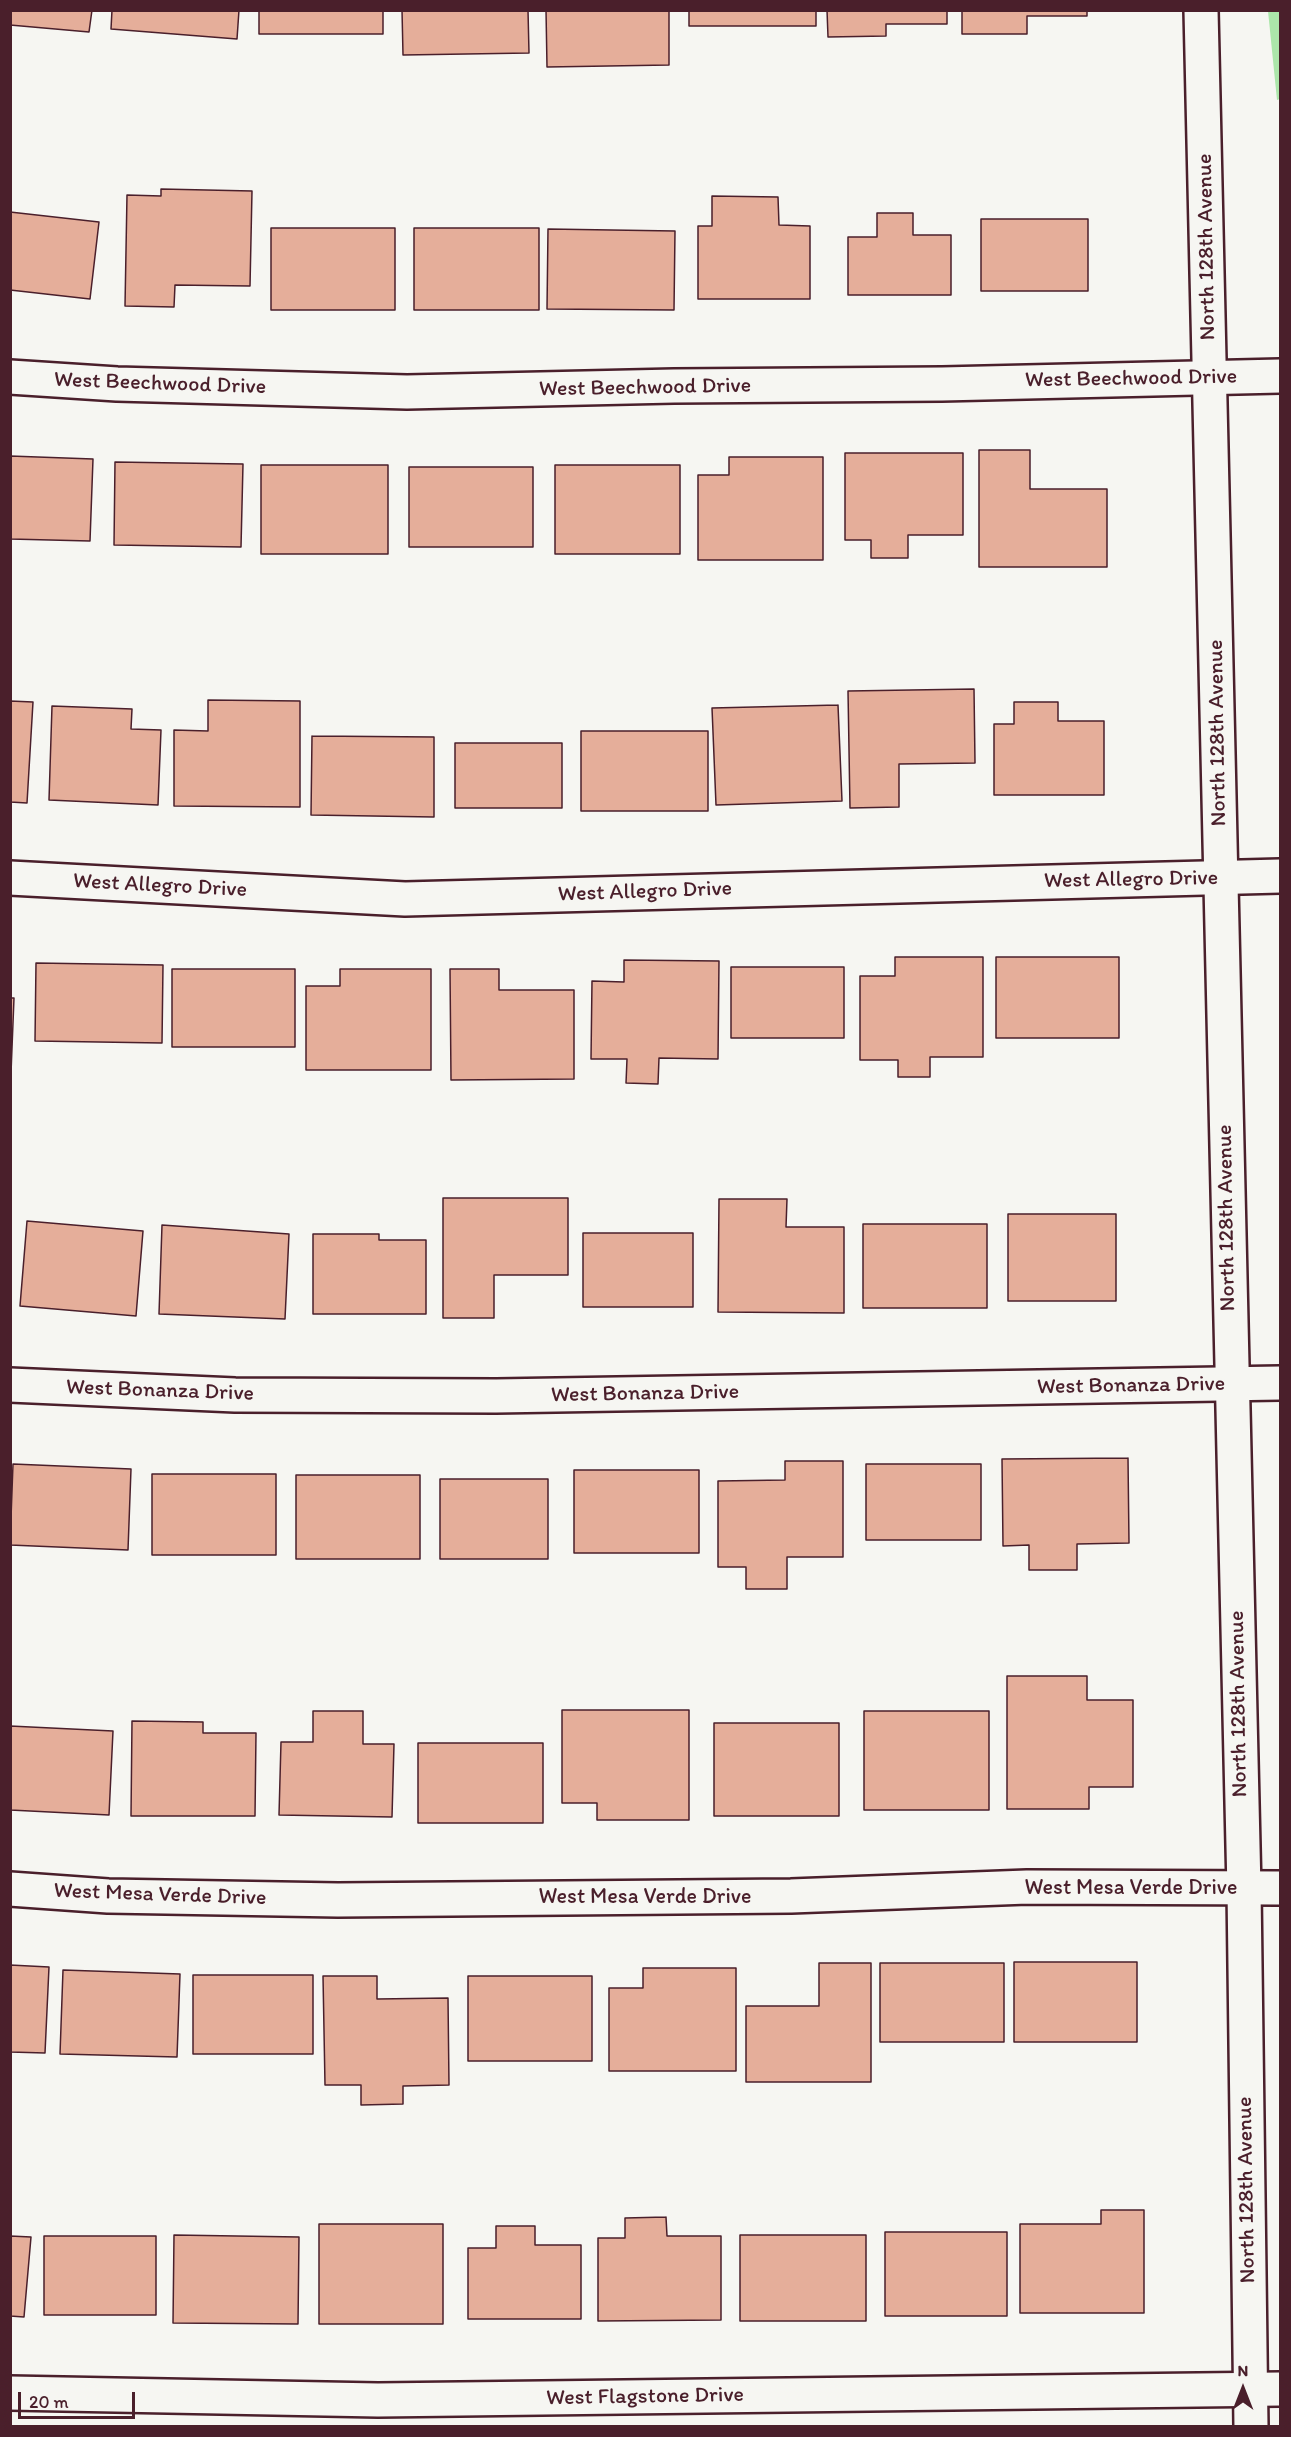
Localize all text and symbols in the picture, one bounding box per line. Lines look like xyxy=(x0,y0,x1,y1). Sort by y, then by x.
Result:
street label: North 128th Avenue xyxy=(1192,153,1222,341)
street label: West Beechwood Drive xyxy=(1025,364,1237,394)
street label: West Beechwood Drive xyxy=(53,367,267,401)
street label: West Beechwood Drive xyxy=(539,373,751,403)
street label: North 128th Avenue xyxy=(1203,639,1233,827)
street label: West Allegro Drive xyxy=(1044,865,1218,895)
street label: West Allegro Drive xyxy=(72,868,248,904)
street label: West Allegro Drive xyxy=(557,876,733,908)
street label: North 128th Avenue xyxy=(1212,1124,1242,1312)
street label: West Bonanza Drive xyxy=(1037,1371,1225,1401)
street label: West Bonanza Drive xyxy=(66,1375,254,1407)
street label: West Bonanza Drive xyxy=(551,1379,739,1409)
street label: North 128th Avenue xyxy=(1224,1610,1254,1798)
street label: West Mesa Verde Drive xyxy=(1025,1875,1237,1901)
street label: West Mesa Verde Drive xyxy=(53,1878,267,1912)
street label: West Mesa Verde Drive xyxy=(539,1884,751,1910)
street label: North 128th Avenue xyxy=(1232,2096,1262,2284)
north arrow xyxy=(1213,2359,1273,2419)
text: N xyxy=(1238,2361,1248,2380)
scale bar xyxy=(21,2380,138,2418)
street label: West Flagstone Drive xyxy=(546,2382,744,2412)
text: 20 m xyxy=(29,2391,69,2413)

